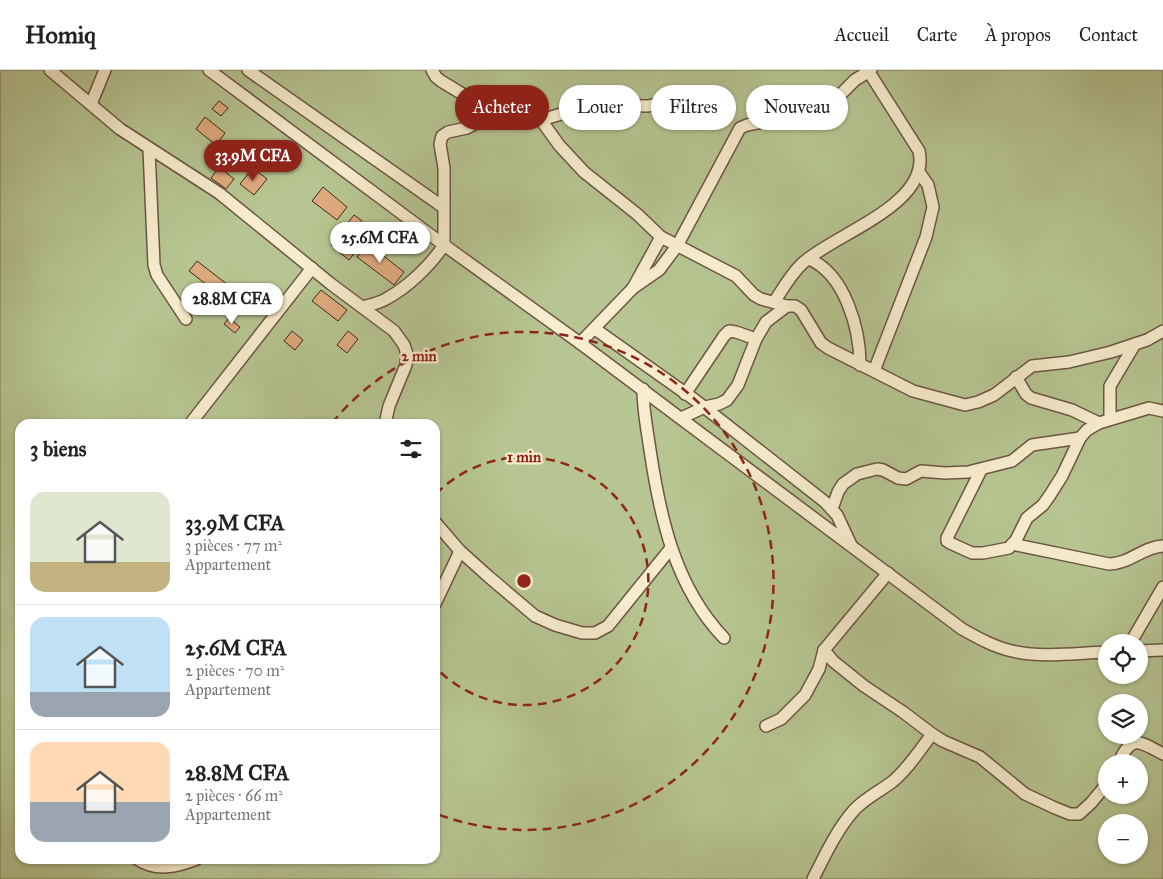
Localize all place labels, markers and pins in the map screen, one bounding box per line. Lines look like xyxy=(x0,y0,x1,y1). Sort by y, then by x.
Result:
pin: 33.9M CFA xyxy=(196,140,310,182)
pin: 25.6M CFA xyxy=(323,222,437,264)
pin: 28.8M CFA xyxy=(175,282,289,325)
centre of rings xyxy=(515,572,533,590)

